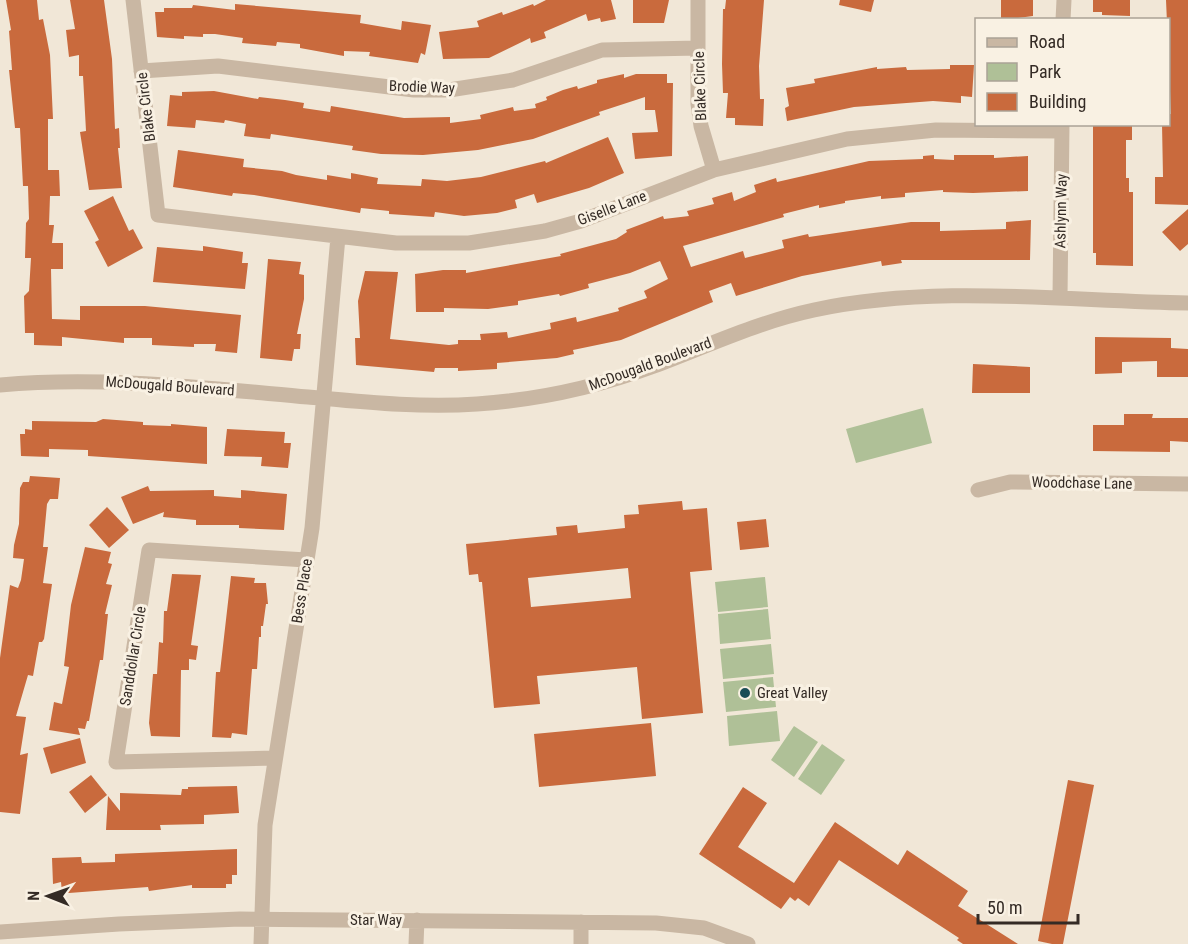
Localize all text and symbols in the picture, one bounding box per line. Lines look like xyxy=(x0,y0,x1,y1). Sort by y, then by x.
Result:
legend xyxy=(975,18,1170,126)
text: Road xyxy=(1029,31,1065,52)
street label: Blake Circle xyxy=(690,51,710,121)
text: Park xyxy=(1029,61,1061,82)
street label: Blake Circle xyxy=(133,71,159,143)
street label: Brodie Way xyxy=(389,77,455,97)
text: Building xyxy=(1029,91,1086,112)
street label: Ashlynn Way xyxy=(1051,173,1071,249)
street label: Giselle Lane xyxy=(575,187,649,229)
street label: McDougald Boulevard xyxy=(586,333,714,395)
street label: McDougald Boulevard xyxy=(105,373,235,399)
street label: Woodchase Lane xyxy=(1031,473,1133,493)
street label: Bess Place xyxy=(288,557,316,625)
street label: Sanddollar Circle xyxy=(116,605,150,707)
place label: Great Valley xyxy=(757,684,828,702)
marker: Great Valley xyxy=(738,686,752,700)
north arrow xyxy=(18,866,78,926)
scale bar xyxy=(978,887,1078,925)
text: N xyxy=(24,891,43,901)
text: 50 m xyxy=(987,897,1022,918)
street label: Star Way xyxy=(350,911,402,929)

